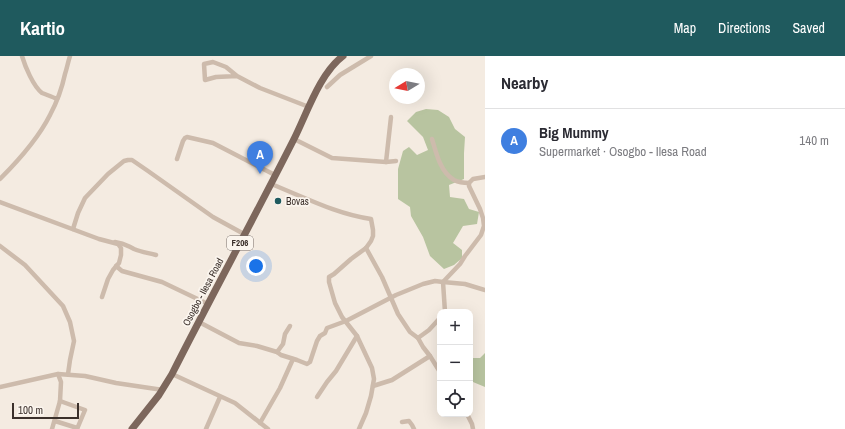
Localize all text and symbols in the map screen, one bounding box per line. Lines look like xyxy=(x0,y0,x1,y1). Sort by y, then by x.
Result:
text: Kartio xyxy=(20,15,65,41)
text: Map xyxy=(674,19,696,37)
text: Directions xyxy=(718,19,770,37)
text: Saved xyxy=(792,19,825,37)
north arrow xyxy=(389,68,425,104)
text: Nearby xyxy=(501,71,548,94)
text: Big Mummy xyxy=(539,122,609,143)
text: A xyxy=(510,132,518,149)
text: 140 m xyxy=(799,132,829,149)
pin: A xyxy=(247,141,273,174)
text: Supermarket · Osogbo - Ilesa Road xyxy=(539,143,707,160)
place label: Bovas xyxy=(286,195,309,208)
marker: Bovas xyxy=(273,196,283,206)
road number: F206 xyxy=(227,236,253,250)
street label: Osogbo - Ilesa Road xyxy=(180,256,226,328)
your location xyxy=(246,256,266,276)
map controls xyxy=(437,309,473,417)
button: + xyxy=(437,309,473,345)
button: − xyxy=(437,345,473,381)
button: locate xyxy=(437,381,473,417)
scale bar xyxy=(12,401,79,420)
text: 100 m xyxy=(18,403,43,417)

